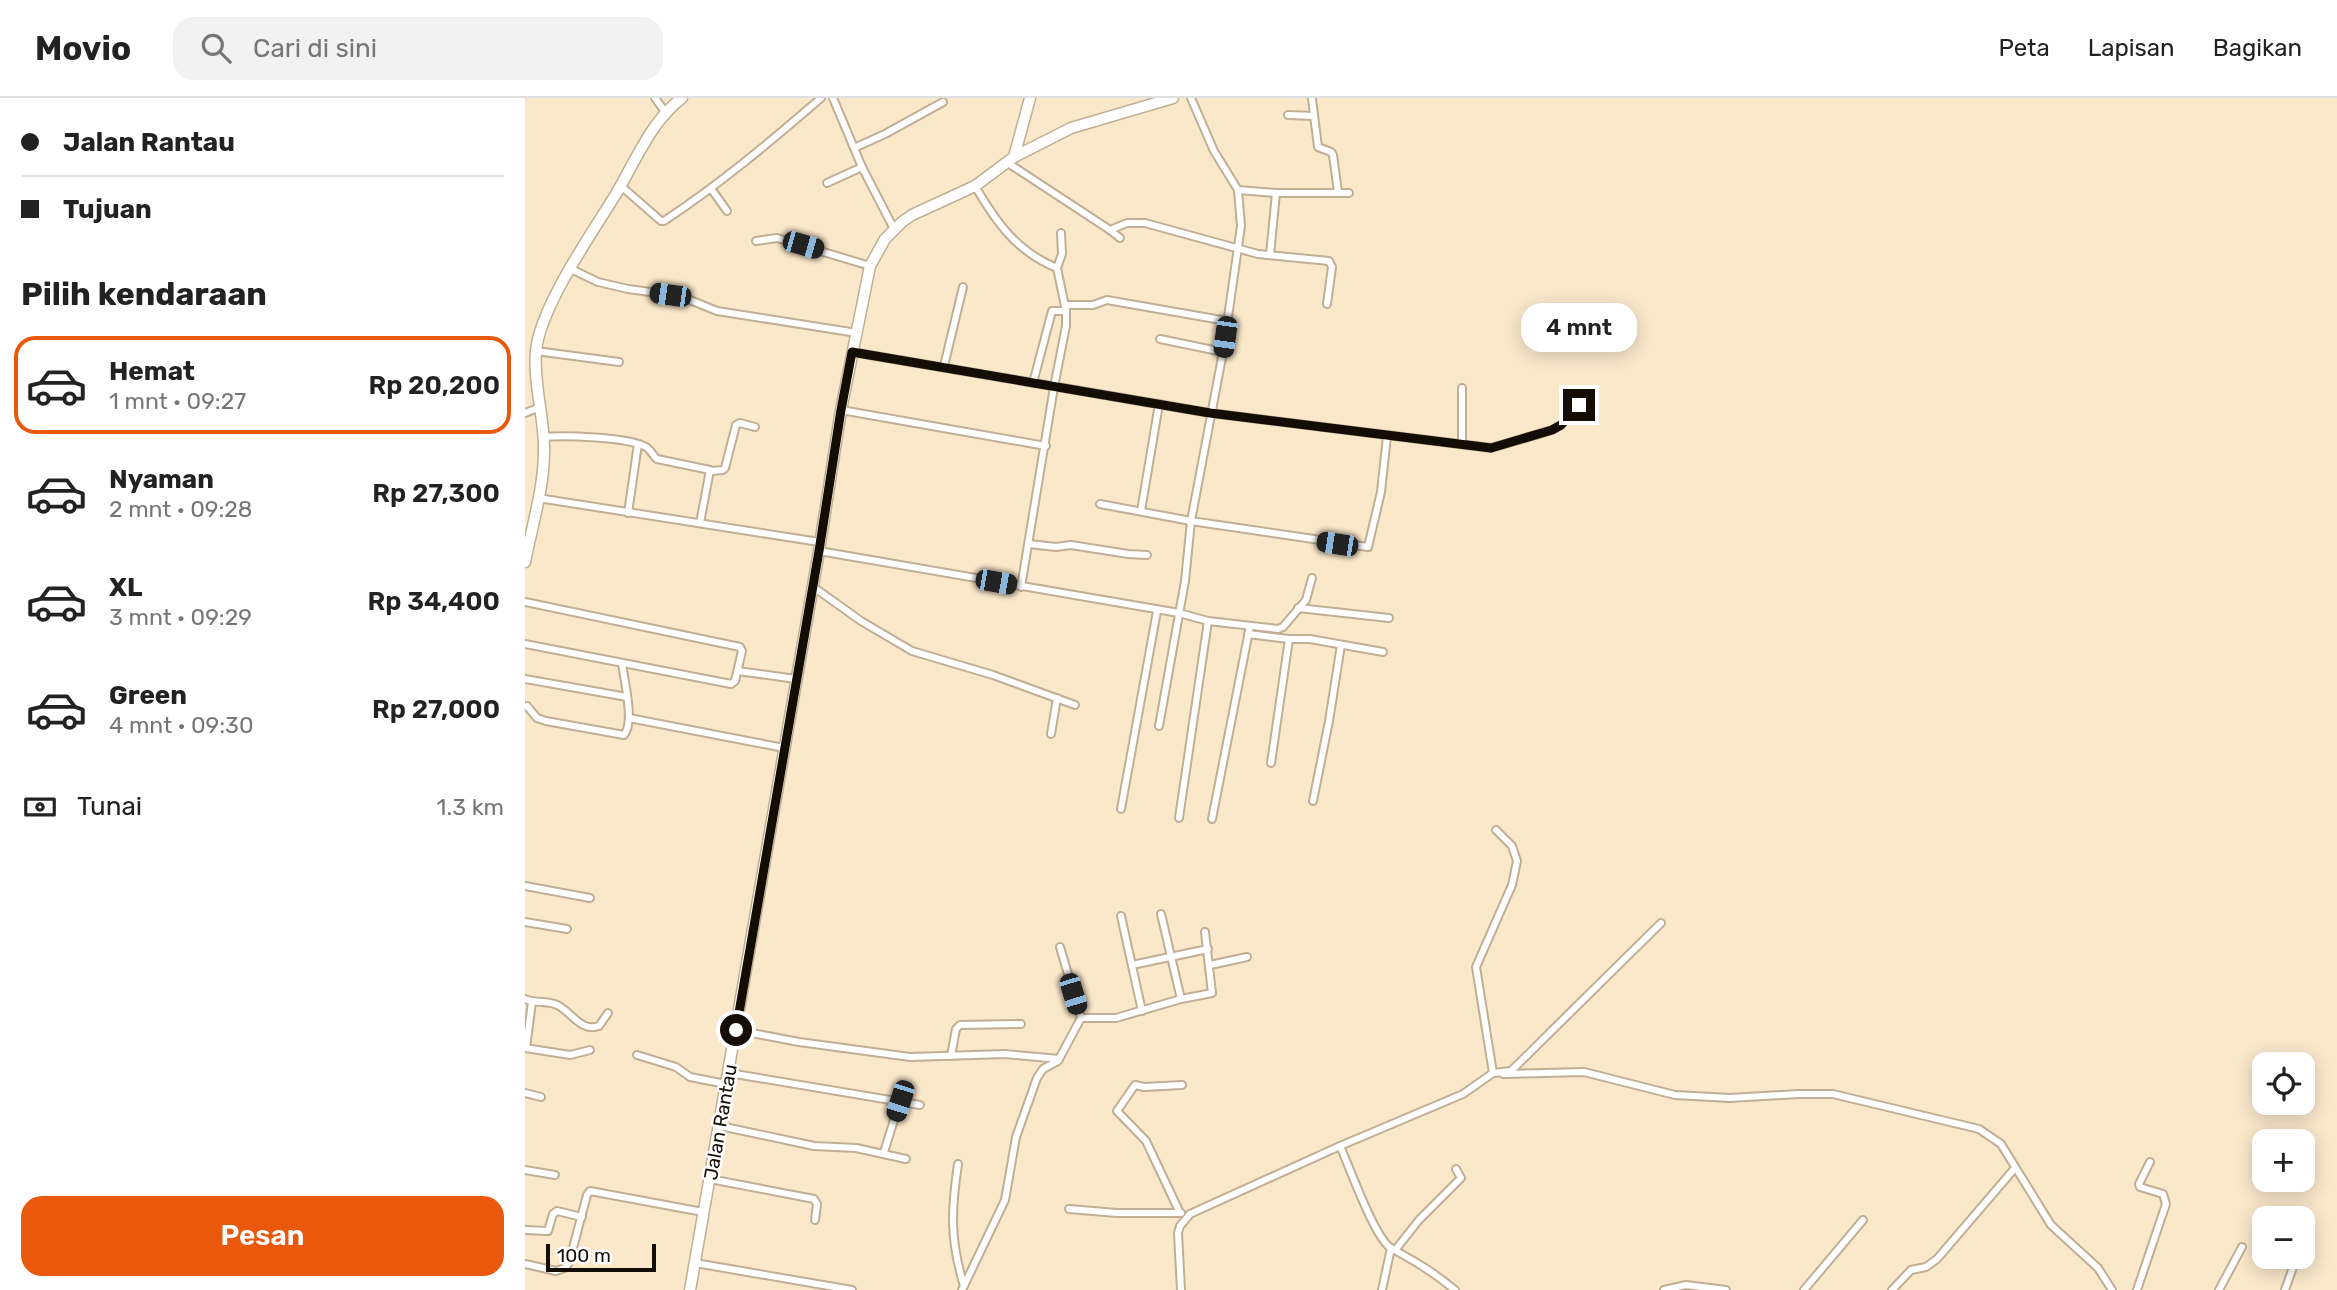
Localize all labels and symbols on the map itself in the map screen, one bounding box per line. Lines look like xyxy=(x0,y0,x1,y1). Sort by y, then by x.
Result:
car xyxy=(780,229,827,261)
car xyxy=(648,282,693,308)
callout: 4 mnt xyxy=(1521,303,1637,352)
car xyxy=(1212,315,1239,359)
route end xyxy=(1563,389,1595,421)
car xyxy=(1315,530,1360,558)
car xyxy=(974,568,1019,596)
car xyxy=(1057,971,1090,1017)
route start xyxy=(720,1014,752,1046)
street label: Jalan Rantau xyxy=(699,1062,742,1182)
car xyxy=(884,1078,917,1124)
scale bar xyxy=(546,1241,656,1273)

